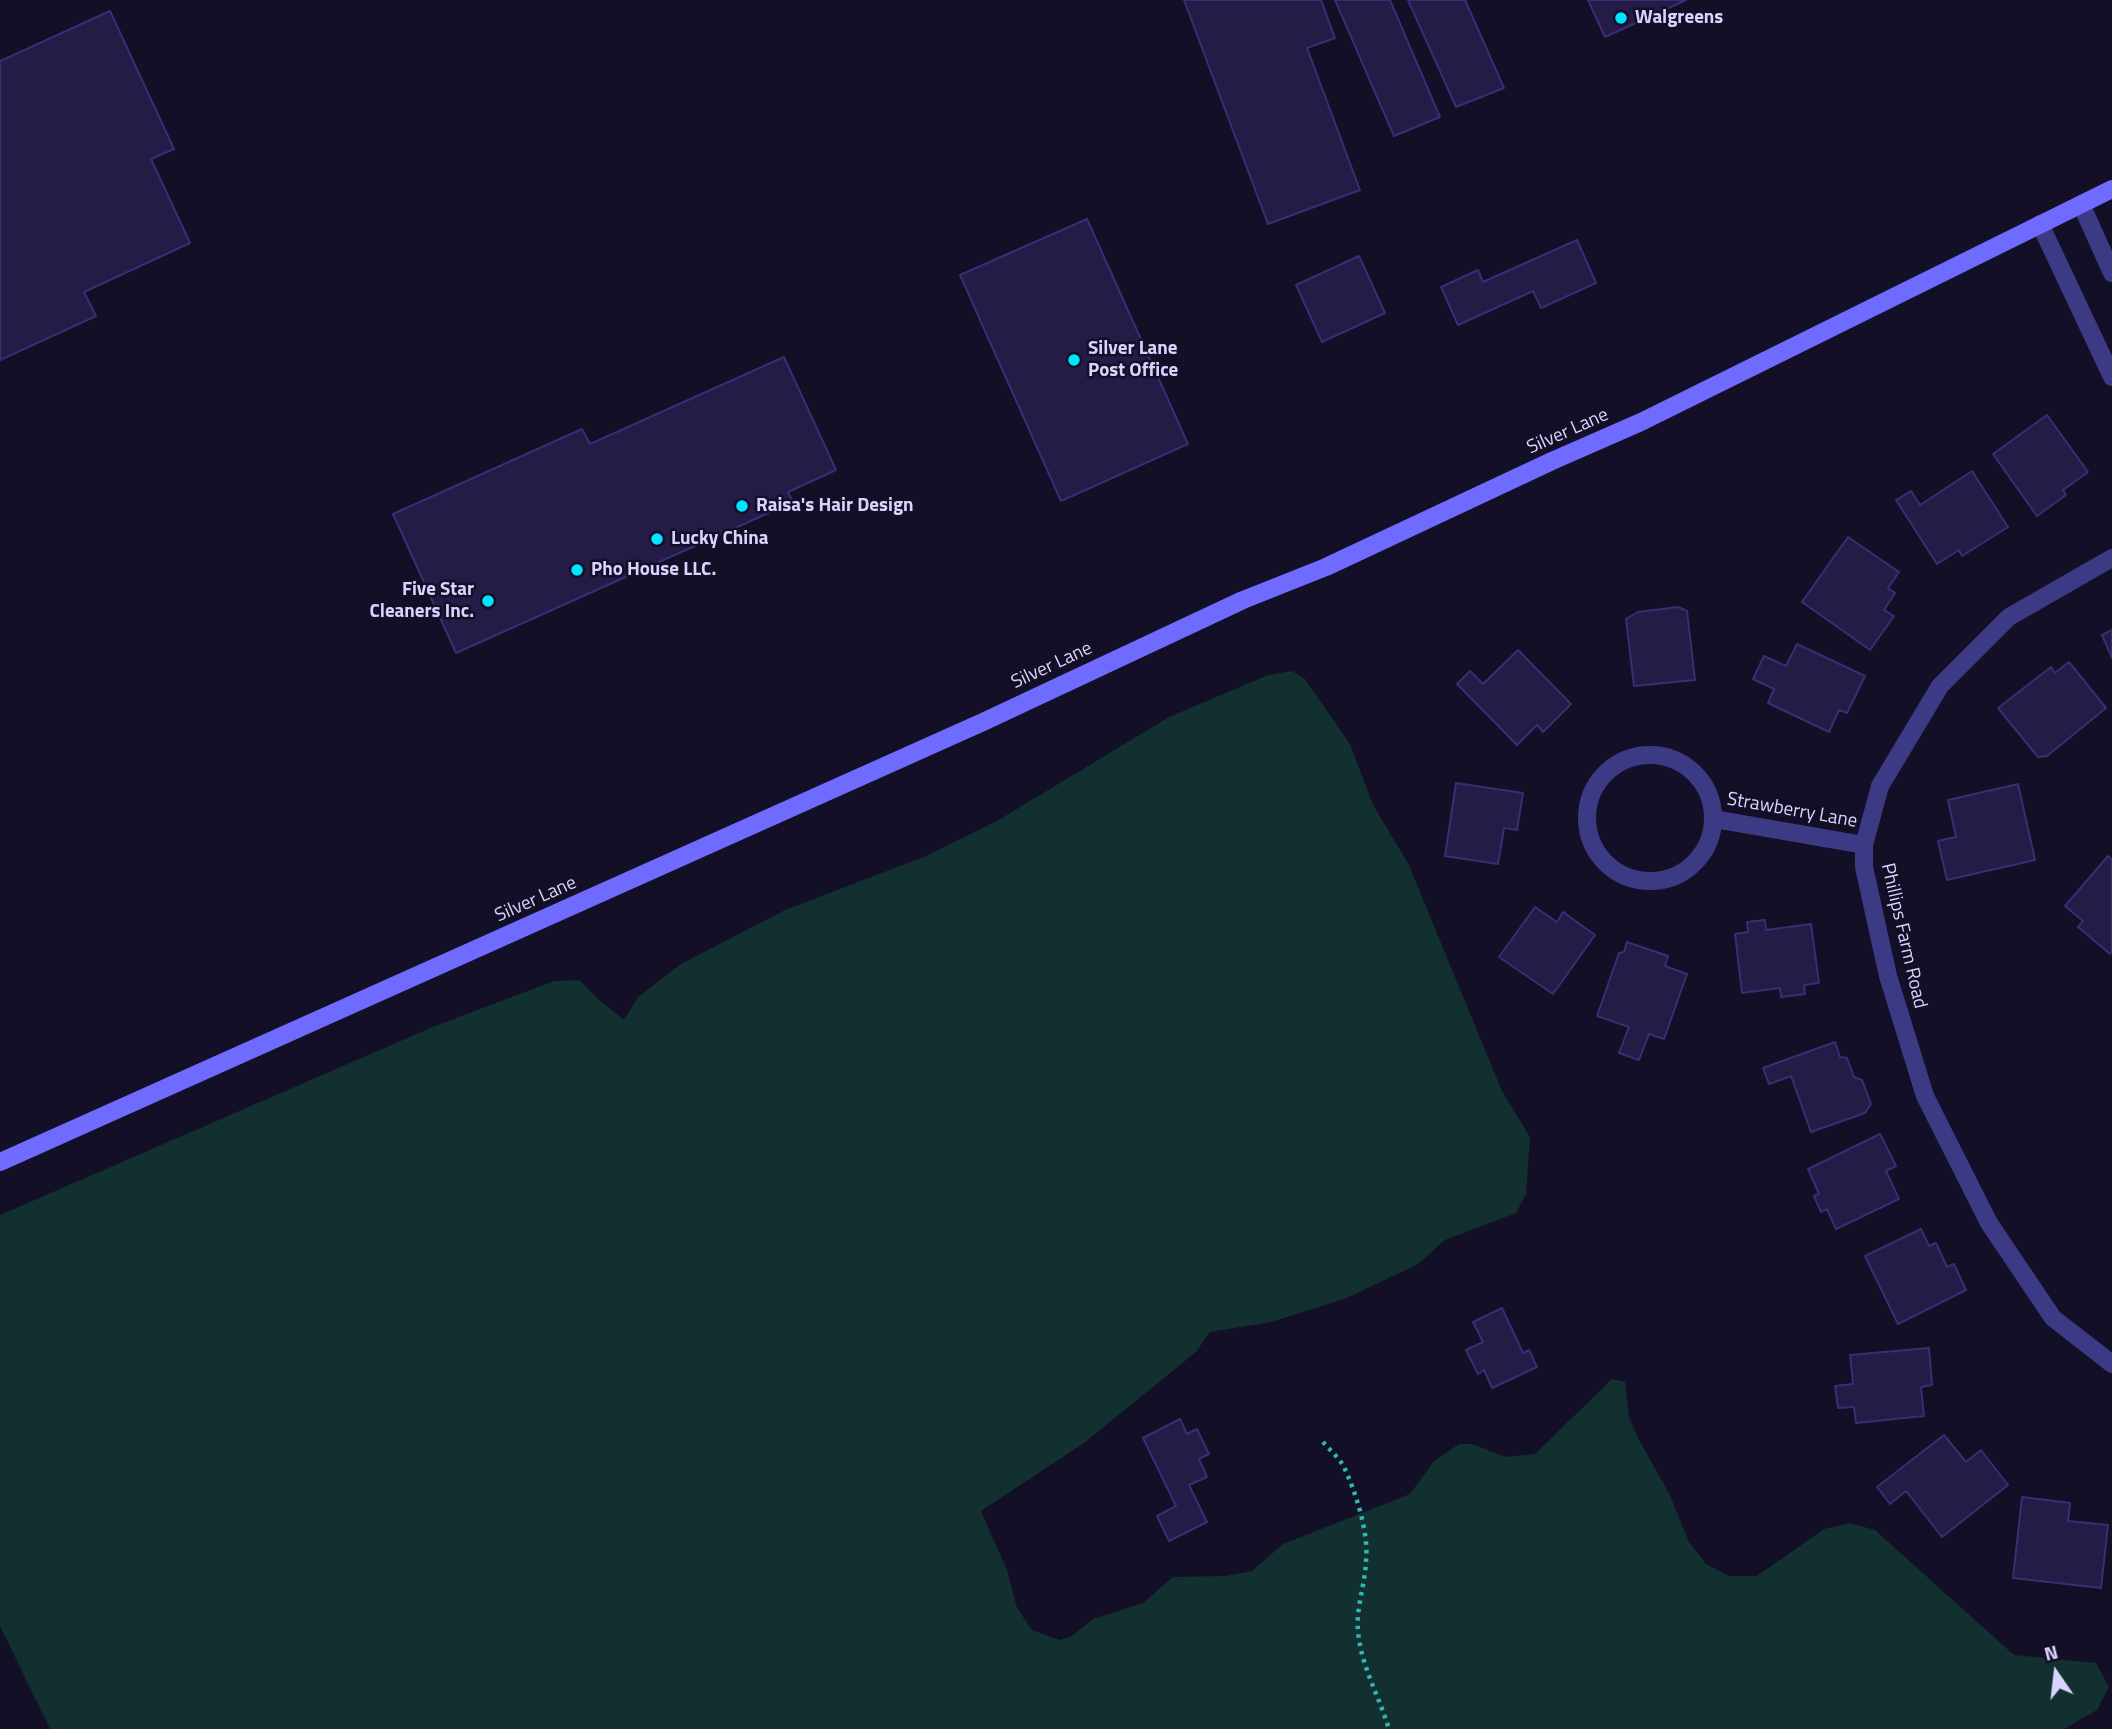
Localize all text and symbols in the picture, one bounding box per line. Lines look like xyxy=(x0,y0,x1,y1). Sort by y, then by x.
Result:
place label: Walgreens xyxy=(1635,7,1723,29)
marker: Walgreens xyxy=(1613,10,1629,26)
place label: Silver Lane Post Office xyxy=(1088,338,1178,382)
marker: Silver Lane Post Office xyxy=(1066,352,1082,368)
street label: Silver Lane xyxy=(1524,404,1612,460)
place label: Raisa's Hair Design xyxy=(756,495,914,517)
marker: Raisa's Hair Design xyxy=(734,498,750,514)
place label: Lucky China xyxy=(671,528,768,550)
marker: Lucky China xyxy=(649,531,665,547)
place label: Pho House LLC. xyxy=(591,559,716,581)
marker: Pho House LLC. xyxy=(569,562,585,578)
place label: Five Star Cleaners Inc. xyxy=(369,579,474,623)
marker: Five Star Cleaners Inc. xyxy=(480,593,496,609)
street label: Silver Lane xyxy=(1008,637,1096,695)
street label: Strawberry Lane xyxy=(1725,788,1859,834)
street label: Phillips Farm Road xyxy=(1875,861,1931,1011)
street label: Silver Lane xyxy=(492,872,580,928)
text: N xyxy=(2041,1636,2061,1668)
north arrow xyxy=(2021,1638,2091,1708)

